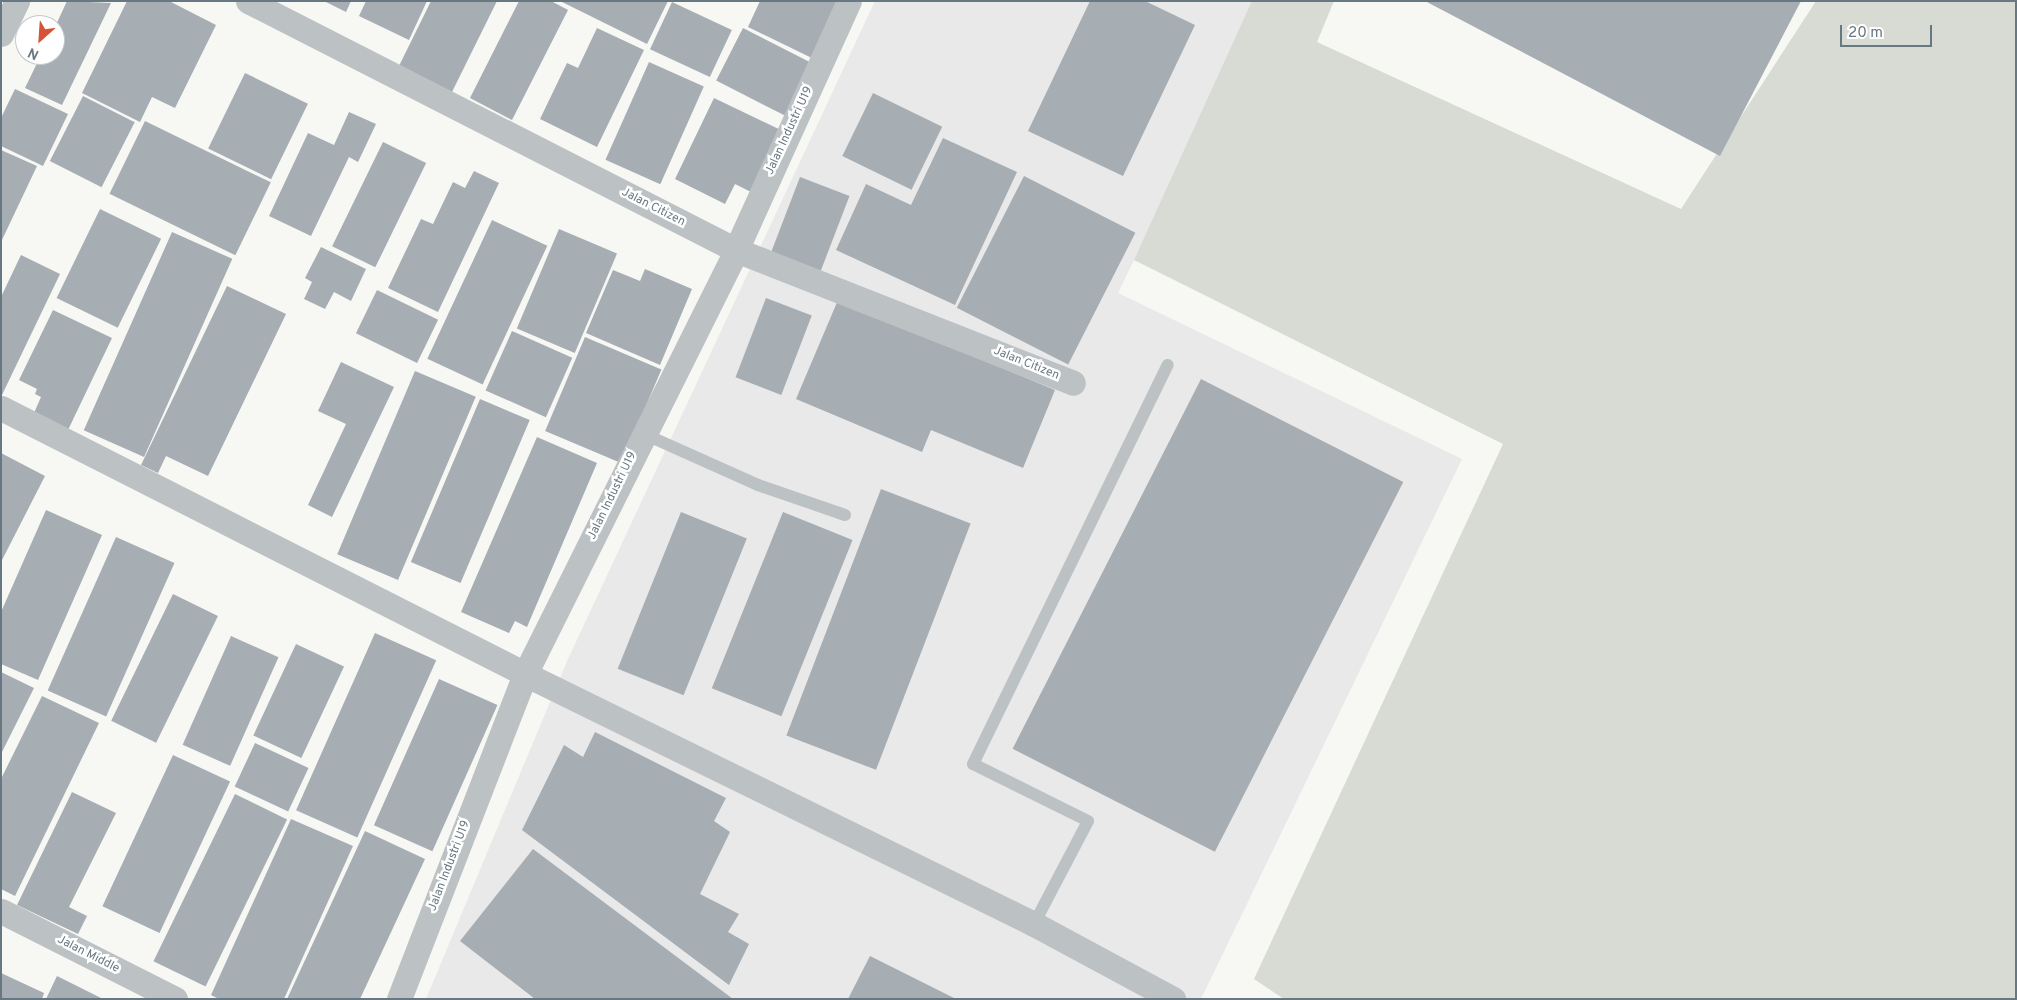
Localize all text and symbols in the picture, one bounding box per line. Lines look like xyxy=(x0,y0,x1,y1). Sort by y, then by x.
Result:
north arrow xyxy=(15,15,65,65)
scale bar xyxy=(1842,15,1934,47)
text: 20 m xyxy=(1848,24,1883,43)
text: N xyxy=(25,43,42,63)
street label: Jalan Industri U19 xyxy=(763,85,817,177)
street label: Jalan Citizen xyxy=(619,186,687,230)
street label: Jalan Citizen xyxy=(991,344,1061,384)
street label: Jalan Industri U19 xyxy=(586,450,640,542)
street label: Jalan Industri U19 xyxy=(426,819,474,913)
street label: Jalan Middle xyxy=(55,933,121,977)

